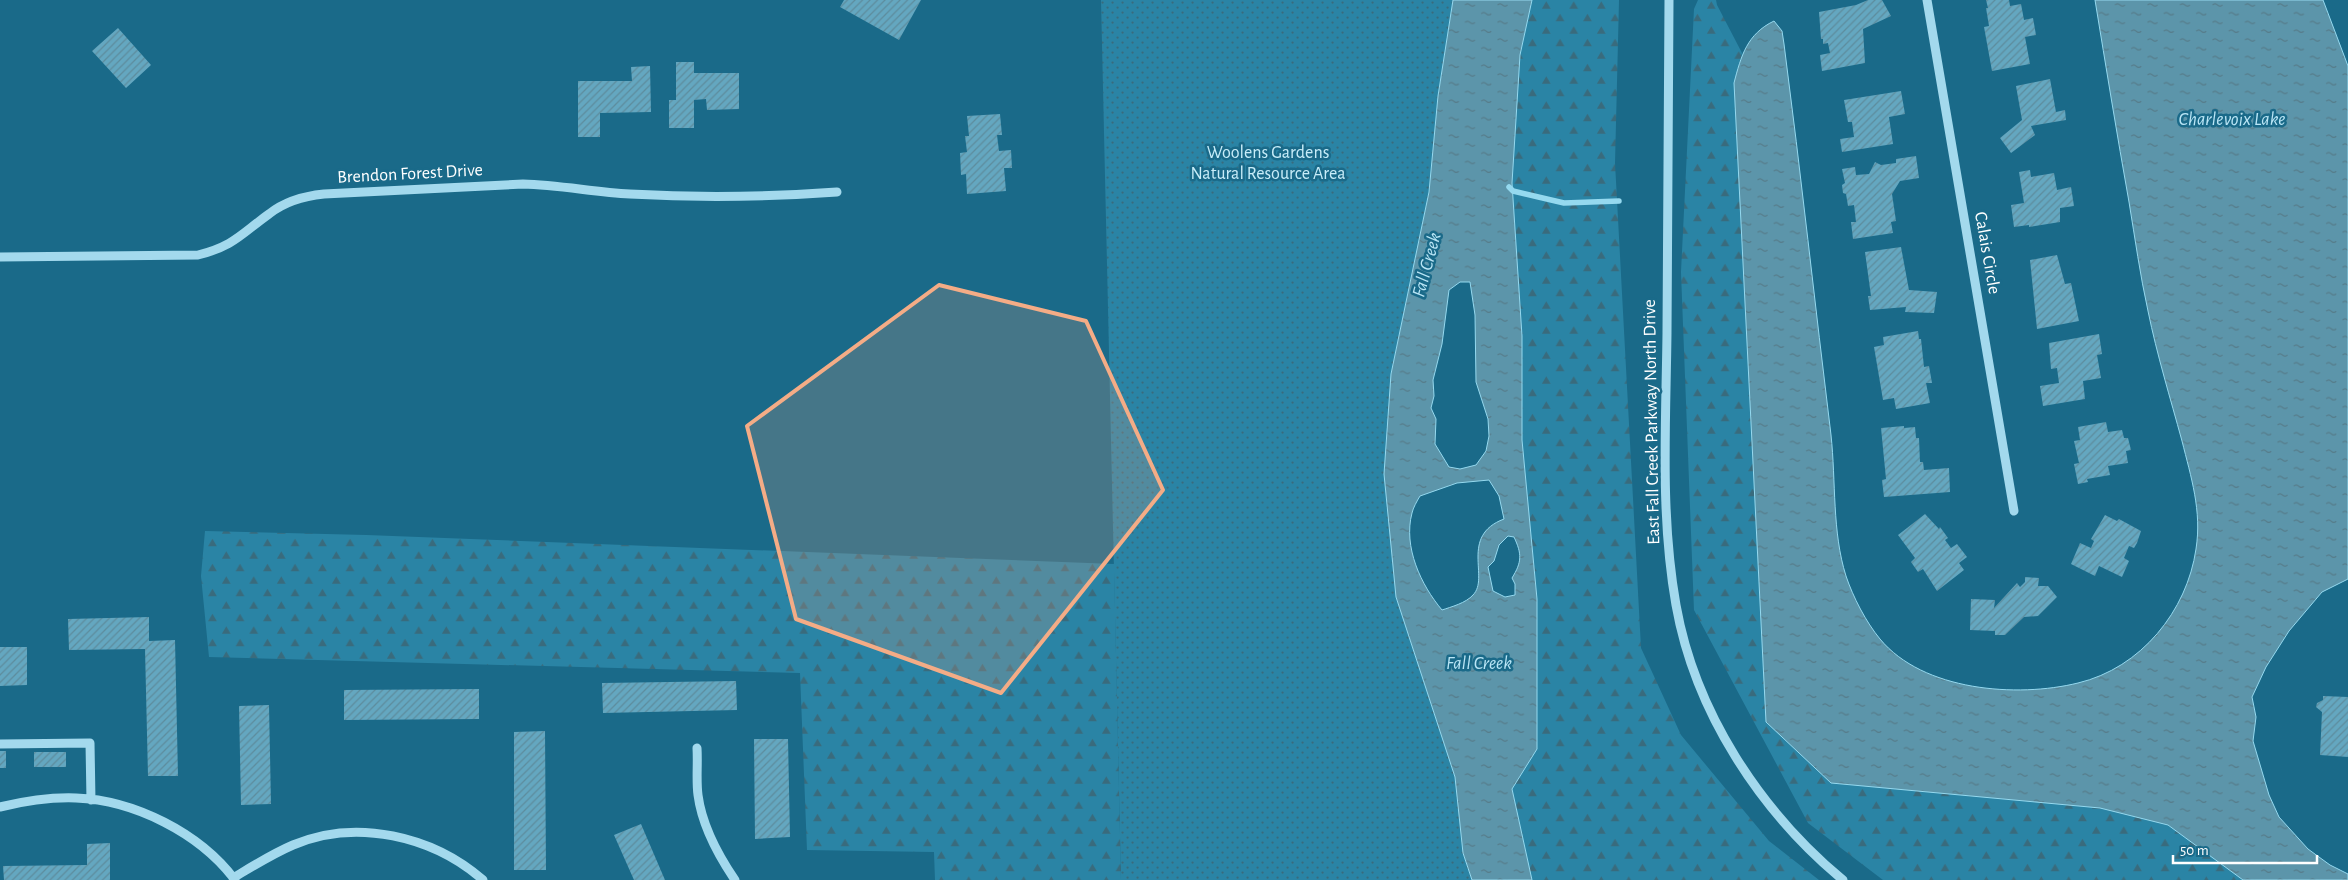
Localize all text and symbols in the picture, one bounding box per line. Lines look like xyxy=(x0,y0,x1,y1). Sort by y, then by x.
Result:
water label: Charlevoix Lake xyxy=(2179,110,2285,129)
park label: Woolens Gardens Natural Resource Area xyxy=(1190,144,1346,183)
street label: Brendon Forest Drive xyxy=(337,161,483,187)
street label: Calais Circle xyxy=(1971,210,2003,296)
water label: Fall Creek xyxy=(1409,230,1445,299)
street label: East Fall Creek Parkway North Drive xyxy=(1641,299,1663,545)
water label: Fall Creek xyxy=(1446,654,1512,673)
scale bar xyxy=(2173,832,2317,864)
text: 50 m xyxy=(2180,843,2209,858)

